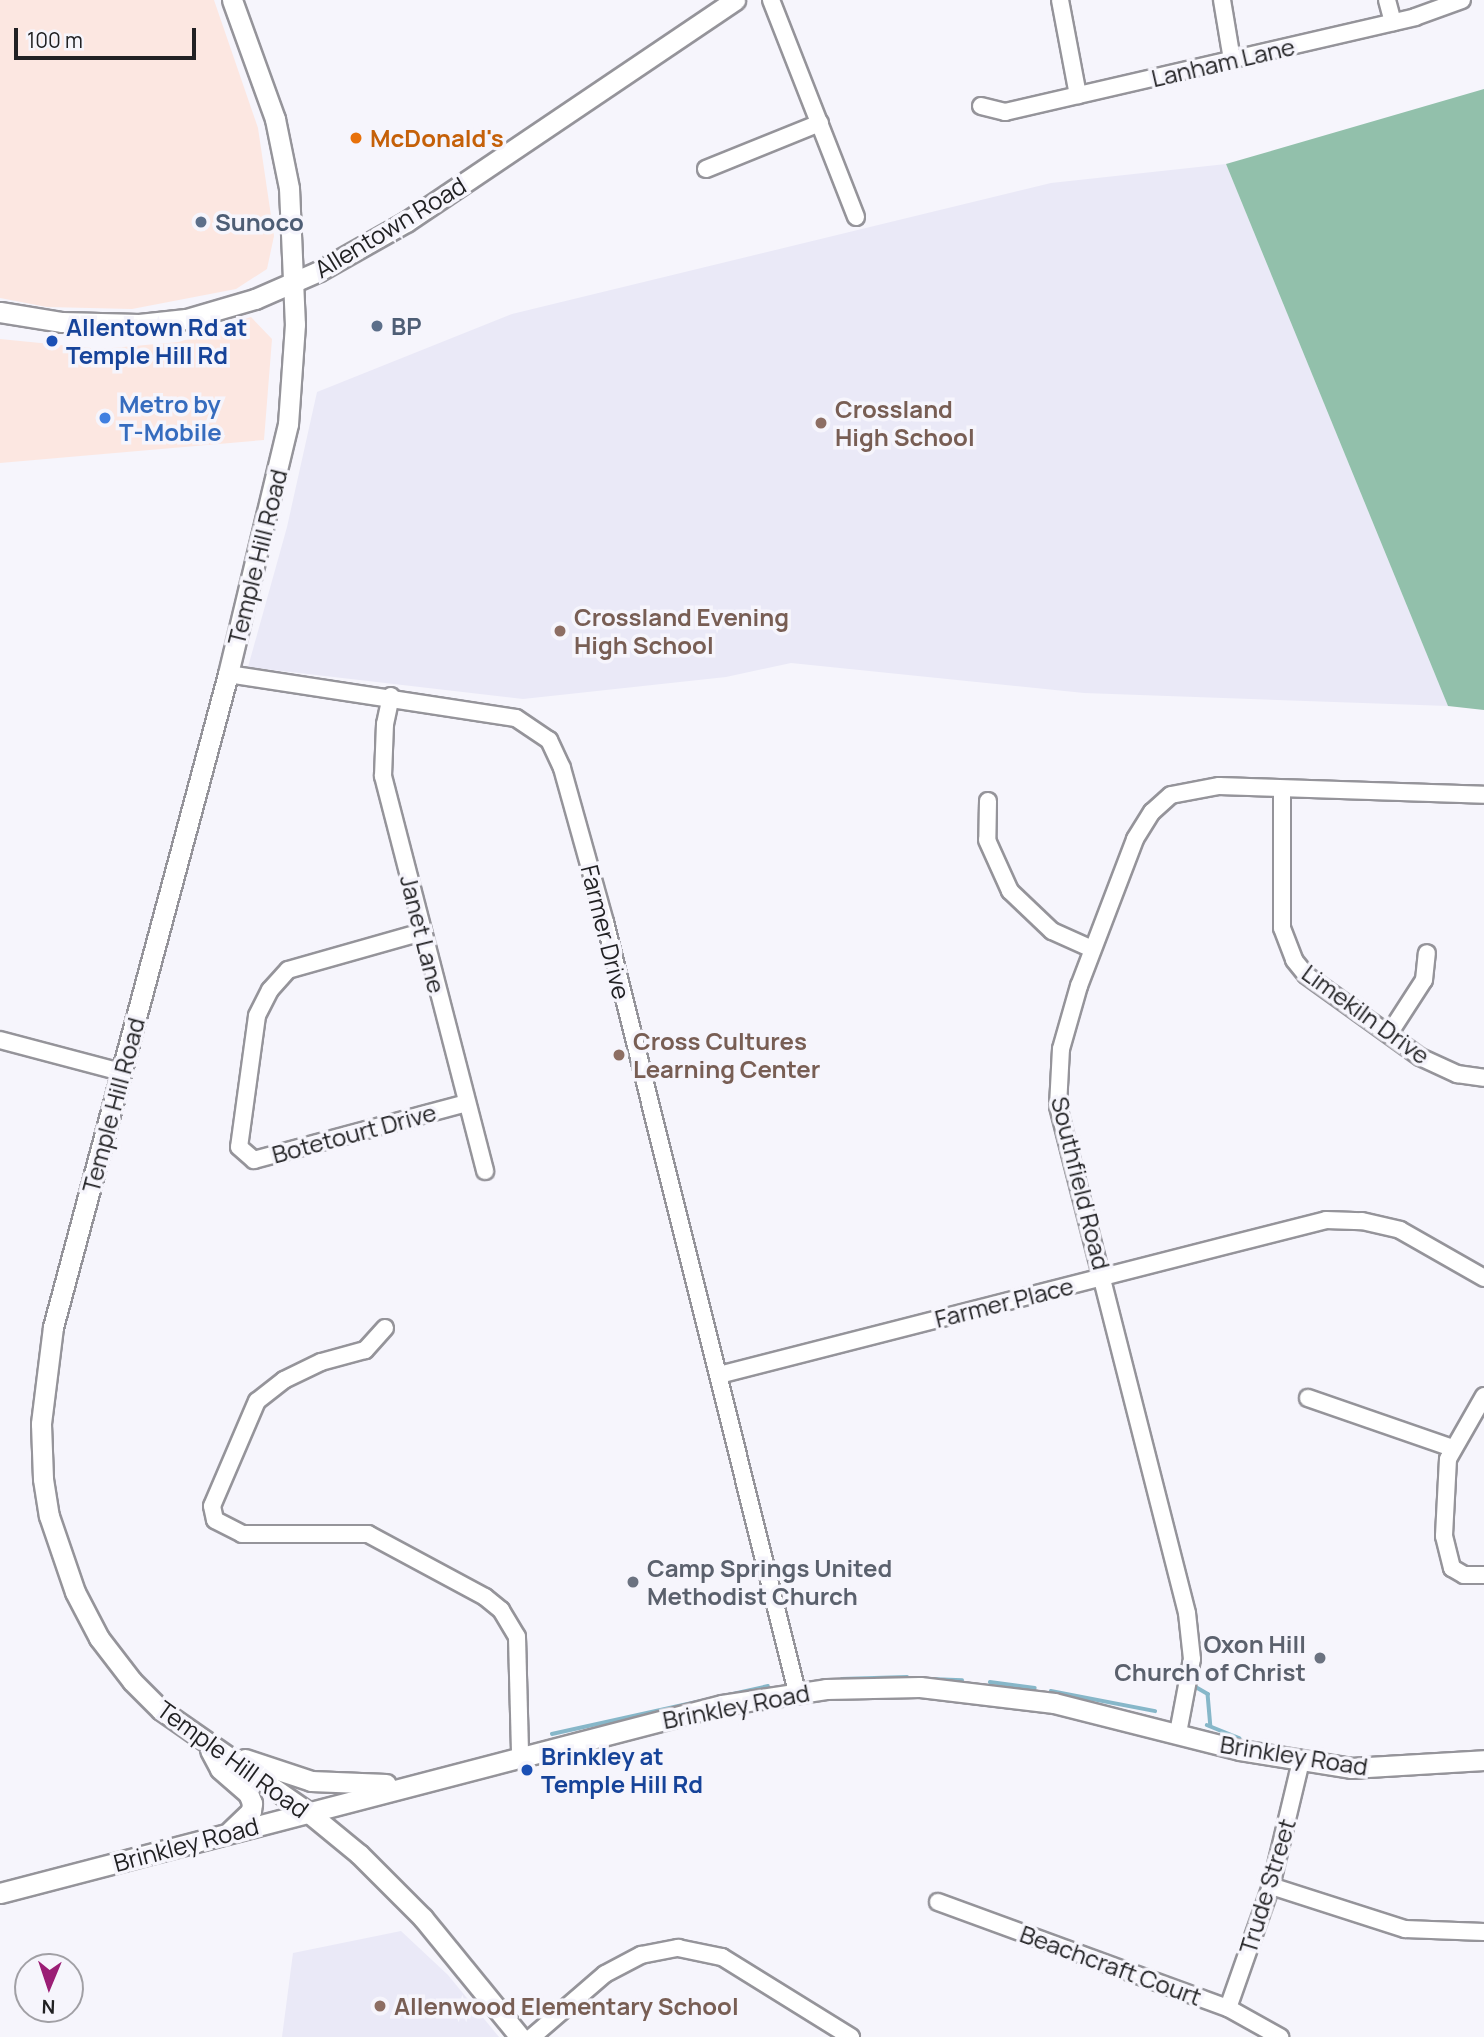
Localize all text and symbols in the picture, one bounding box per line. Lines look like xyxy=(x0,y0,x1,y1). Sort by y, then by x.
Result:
scale bar xyxy=(18,14,200,58)
text: 100 m xyxy=(27,26,83,54)
street label: Lanham Lane xyxy=(1148,32,1298,92)
place label: McDonald's xyxy=(370,124,504,152)
marker: McDonald's xyxy=(348,130,364,146)
street label: Allentown Road xyxy=(309,170,471,284)
place label: Sunoco xyxy=(215,208,304,236)
marker: Sunoco xyxy=(193,214,209,230)
place label: BP xyxy=(391,312,421,340)
place label: Allentown Rd at Temple Hill Rd xyxy=(66,313,247,369)
marker: BP xyxy=(369,318,385,334)
marker: Allentown Rd at Temple Hill Rd xyxy=(44,333,60,349)
place label: Metro by T-Mobile xyxy=(119,390,222,446)
place label: Crossland High School xyxy=(835,395,975,451)
marker: Metro by T-Mobile xyxy=(97,410,113,426)
marker: Crossland High School xyxy=(813,415,829,431)
street label: Temple Hill Road xyxy=(221,466,293,648)
place label: Crossland Evening High School xyxy=(574,603,789,659)
marker: Crossland Evening High School xyxy=(552,623,568,639)
street label: Farmer Drive xyxy=(575,862,637,1002)
street label: Janet Lane xyxy=(394,872,452,996)
street label: Limekiln Drive xyxy=(1297,958,1435,1070)
street label: Temple Hill Road xyxy=(76,1014,150,1196)
place label: Cross Cultures Learning Center xyxy=(633,1027,820,1083)
marker: Cross Cultures Learning Center xyxy=(611,1047,627,1063)
street label: Southfield Road xyxy=(1046,1094,1116,1272)
street label: Botetourt Drive xyxy=(269,1097,439,1169)
street label: Farmer Place xyxy=(932,1271,1076,1333)
place label: Camp Springs United Methodist Church xyxy=(647,1554,892,1610)
marker: Camp Springs United Methodist Church xyxy=(625,1574,641,1590)
place label: Oxon Hill Church of Christ xyxy=(1114,1630,1306,1686)
marker: Oxon Hill Church of Christ xyxy=(1312,1650,1328,1666)
street label: Brinkley Road xyxy=(660,1678,812,1734)
street label: Temple Hill Road xyxy=(152,1694,314,1824)
street label: Brinkley Road xyxy=(1218,1729,1370,1781)
place label: Brinkley at Temple Hill Rd xyxy=(541,1742,703,1798)
marker: Brinkley at Temple Hill Rd xyxy=(519,1762,535,1778)
street label: Brinkley Road xyxy=(110,1811,262,1877)
street label: Trude Street xyxy=(1233,1815,1301,1957)
street label: Beachcraft Court xyxy=(1016,1919,1206,2011)
north arrow xyxy=(14,1953,84,2023)
place label: Allenwood Elementary School xyxy=(394,1992,739,2020)
text: N xyxy=(41,1994,56,2020)
marker: Allenwood Elementary School xyxy=(372,1998,388,2014)

